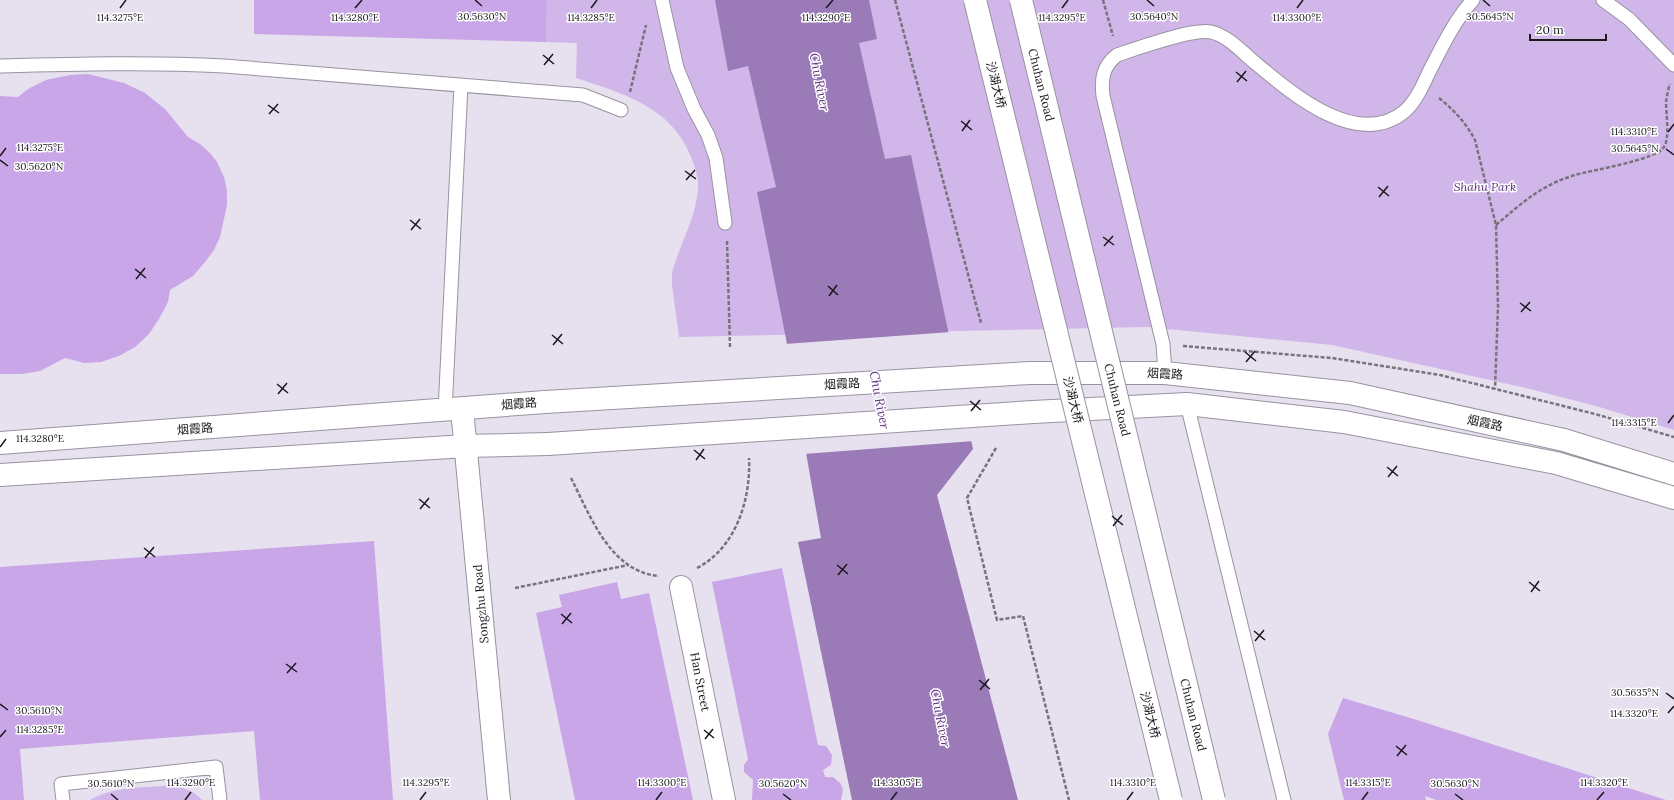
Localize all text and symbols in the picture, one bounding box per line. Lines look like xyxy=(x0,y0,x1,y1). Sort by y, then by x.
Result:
text: 30.5630°N xyxy=(458,10,507,23)
text: 30.5640°N xyxy=(1130,10,1179,23)
text: 30.5645°N xyxy=(1466,10,1514,23)
text: 114.3275°E xyxy=(97,11,143,24)
text: 114.3280°E xyxy=(331,11,379,24)
text: 114.3285°E xyxy=(567,11,615,24)
text: 114.3290°E xyxy=(802,11,850,24)
text: 114.3295°E xyxy=(1038,11,1086,24)
text: 114.3300°E xyxy=(1273,11,1322,24)
scale bar xyxy=(1530,16,1606,42)
text: 20 m xyxy=(1536,22,1564,37)
street label: Chuhan Road xyxy=(1025,47,1058,123)
water label: Chu River xyxy=(806,52,833,113)
street label: 沙湖大桥 xyxy=(983,60,1010,110)
text: 114.3310°E xyxy=(1611,125,1657,138)
text: 114.3275°E xyxy=(17,141,63,154)
text: 30.5645°N xyxy=(1611,142,1659,155)
text: 30.5620°N xyxy=(15,160,64,173)
park label: Shahu Park xyxy=(1454,179,1516,194)
street label: Chuhan Road xyxy=(1101,362,1134,438)
street label: 烟霞路 xyxy=(1147,365,1183,382)
water label: Chu River xyxy=(866,370,893,431)
street label: 烟霞路 xyxy=(824,375,860,392)
street label: 沙湖大桥 xyxy=(1060,375,1087,425)
street label: 烟霞路 xyxy=(500,394,538,413)
street label: 烟霞路 xyxy=(1466,411,1504,434)
text: 114.3315°E xyxy=(1611,416,1657,429)
street label: 烟霞路 xyxy=(176,420,213,437)
text: 114.3280°E xyxy=(16,432,64,445)
street label: Songzhu Road xyxy=(470,564,491,644)
street label: Han Street xyxy=(687,651,714,713)
street label: Chuhan Road xyxy=(1177,677,1210,753)
text: 30.5635°N xyxy=(1611,686,1659,699)
water label: Chu River xyxy=(927,688,954,749)
street label: 沙湖大桥 xyxy=(1137,690,1164,740)
text: 30.5610°N xyxy=(16,704,63,717)
text: 114.3320°E xyxy=(1610,707,1658,720)
text: 114.3285°E xyxy=(16,723,64,736)
text: 114.3290°E xyxy=(167,776,215,789)
text: 114.3295°E xyxy=(402,776,450,789)
text: 114.3300°E xyxy=(638,776,687,789)
text: 114.3305°E xyxy=(873,776,921,789)
text: 114.3310°E xyxy=(1110,776,1156,789)
text: 114.3315°E xyxy=(1345,776,1391,789)
text: 114.3320°E xyxy=(1580,776,1628,789)
text: 30.5610°N xyxy=(88,777,135,790)
text: 30.5620°N xyxy=(759,777,808,790)
text: 30.5630°N xyxy=(1431,777,1480,790)

